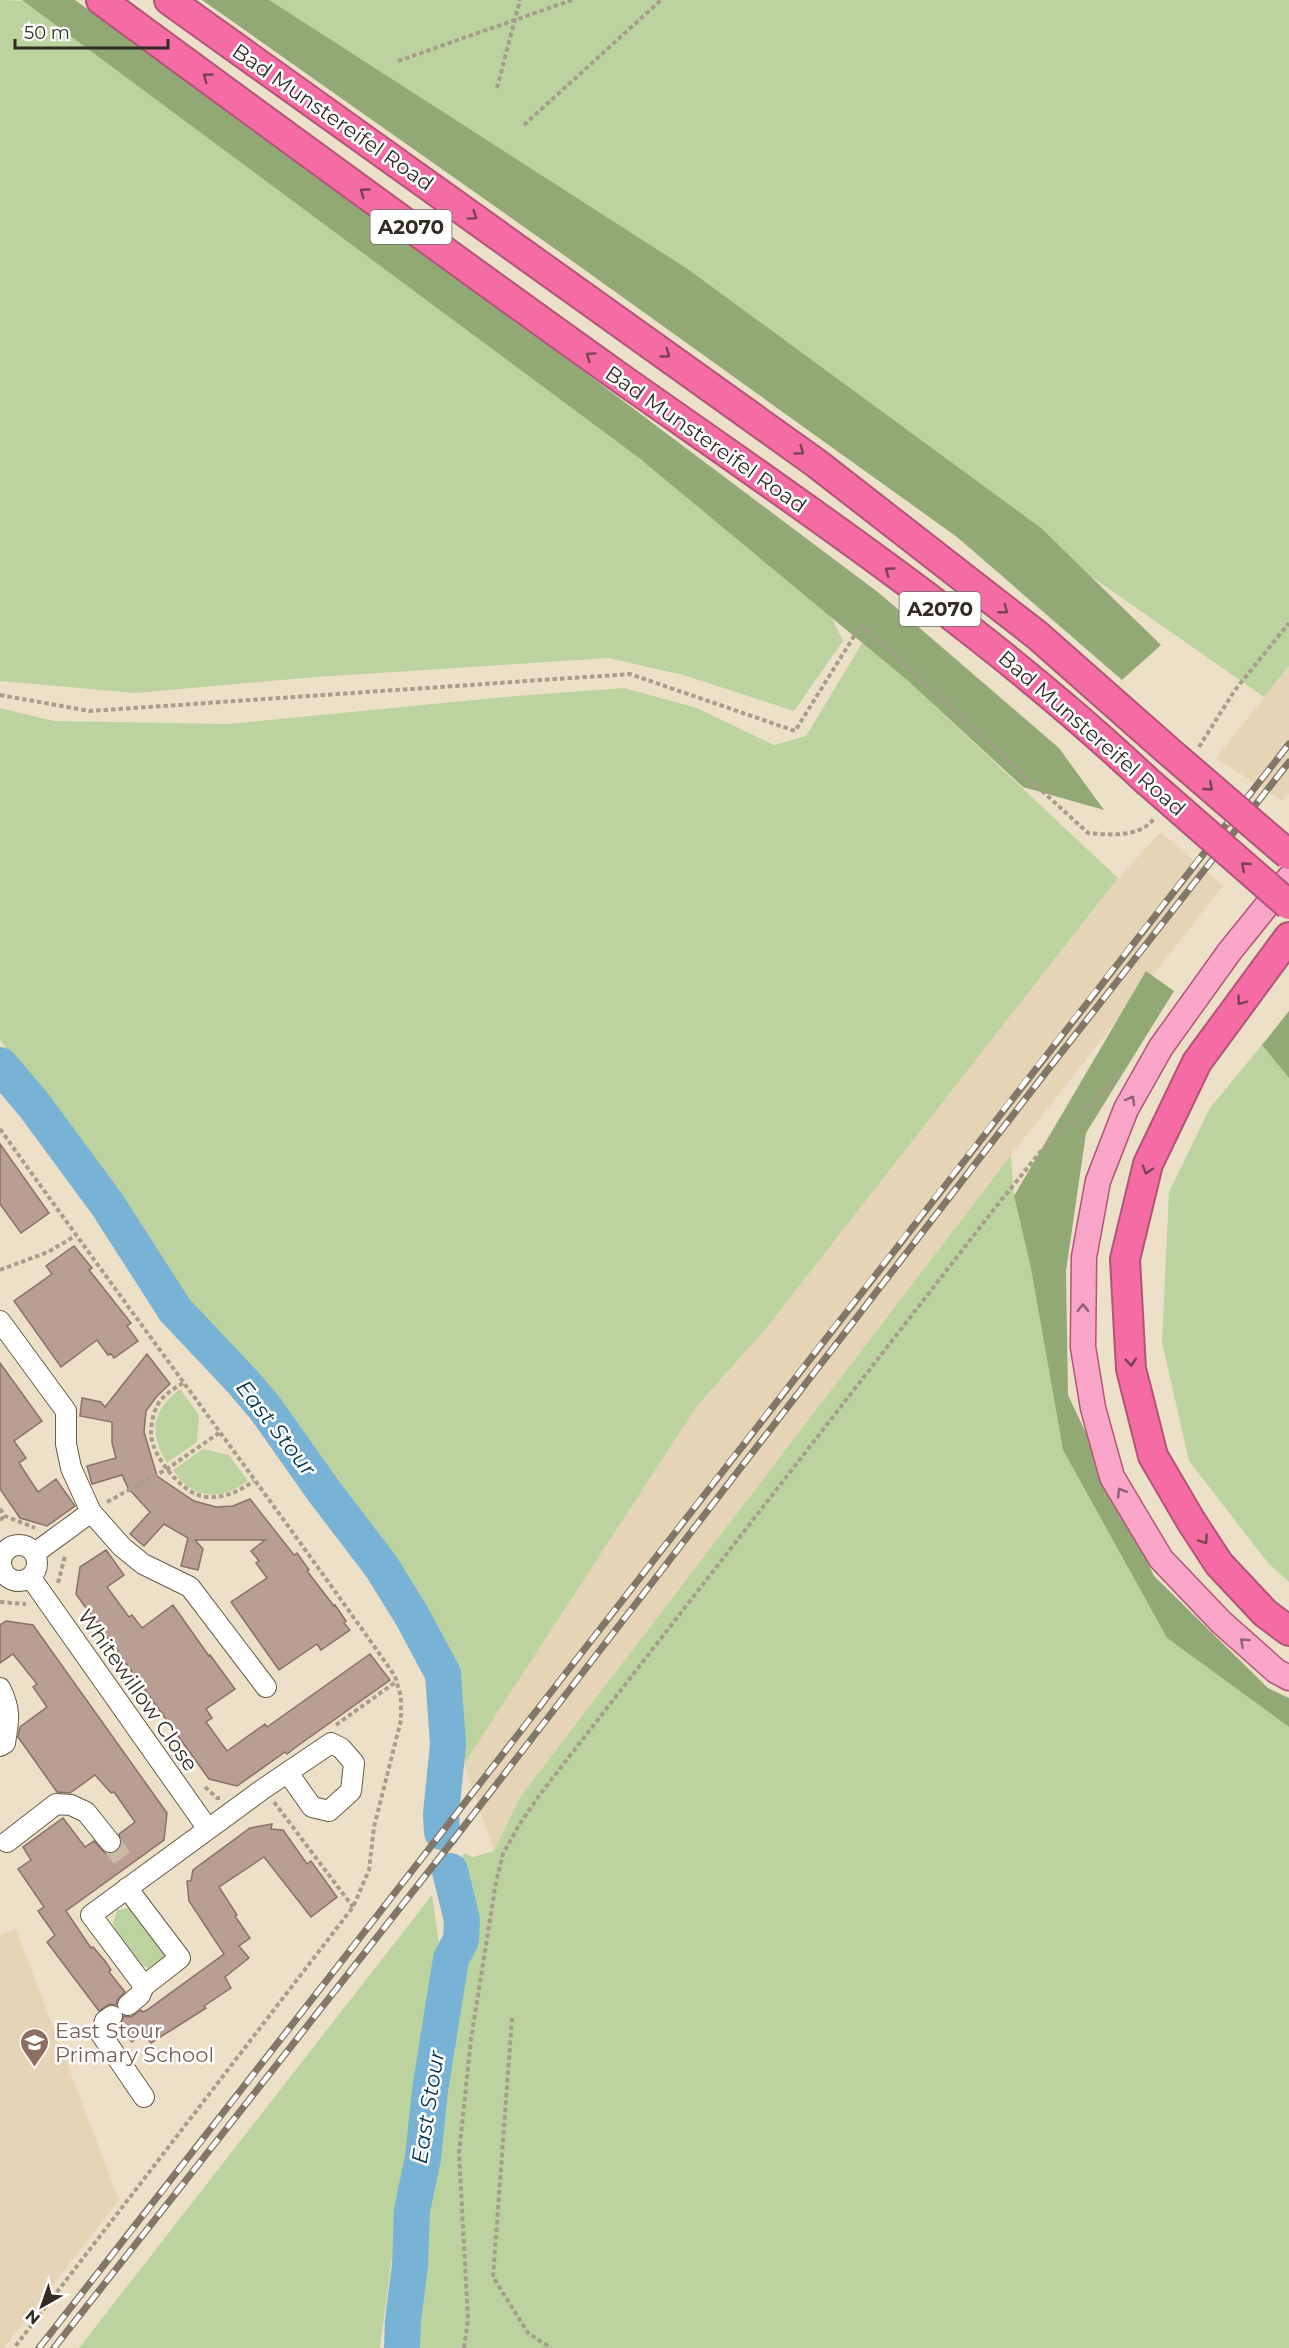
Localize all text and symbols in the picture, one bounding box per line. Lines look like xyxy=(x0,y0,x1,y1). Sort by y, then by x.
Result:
scale bar xyxy=(15,12,168,50)
text: 50 m xyxy=(24,22,70,44)
street label: Bad Munstereifel Road xyxy=(228,38,438,196)
one-way arrow xyxy=(202,74,213,85)
one-way arrow xyxy=(360,188,371,199)
one-way arrow xyxy=(467,209,478,220)
road number: A2070 xyxy=(370,210,452,244)
one-way arrow xyxy=(660,347,671,358)
one-way arrow xyxy=(586,352,597,363)
street label: Bad Munstereifel Road xyxy=(601,360,811,518)
one-way arrow xyxy=(794,444,805,455)
one-way arrow xyxy=(885,567,896,578)
road number: A2070 xyxy=(900,592,980,626)
one-way arrow xyxy=(997,602,1008,613)
street label: Bad Munstereifel Road xyxy=(993,645,1191,821)
one-way arrow xyxy=(1202,779,1213,790)
one-way arrow xyxy=(1241,863,1252,874)
one-way arrow xyxy=(1237,994,1248,1005)
one-way arrow xyxy=(1124,1096,1135,1106)
one-way arrow xyxy=(1142,1164,1154,1175)
one-way arrow xyxy=(1077,1304,1089,1313)
one-way arrow xyxy=(1124,1358,1137,1367)
water label: East Stour xyxy=(230,1375,323,1482)
one-way arrow xyxy=(1117,1488,1129,1498)
one-way arrow xyxy=(1197,1534,1208,1545)
street label: Whitewillow Close xyxy=(73,1604,203,1776)
one-way arrow xyxy=(1240,1638,1250,1649)
place label: East Stour Primary School xyxy=(55,2018,214,2067)
school or university icon: East Stour Primary School xyxy=(18,2026,50,2068)
water label: East Stour xyxy=(406,2047,450,2166)
north arrow xyxy=(12,2276,72,2336)
text: N xyxy=(22,2306,44,2329)

